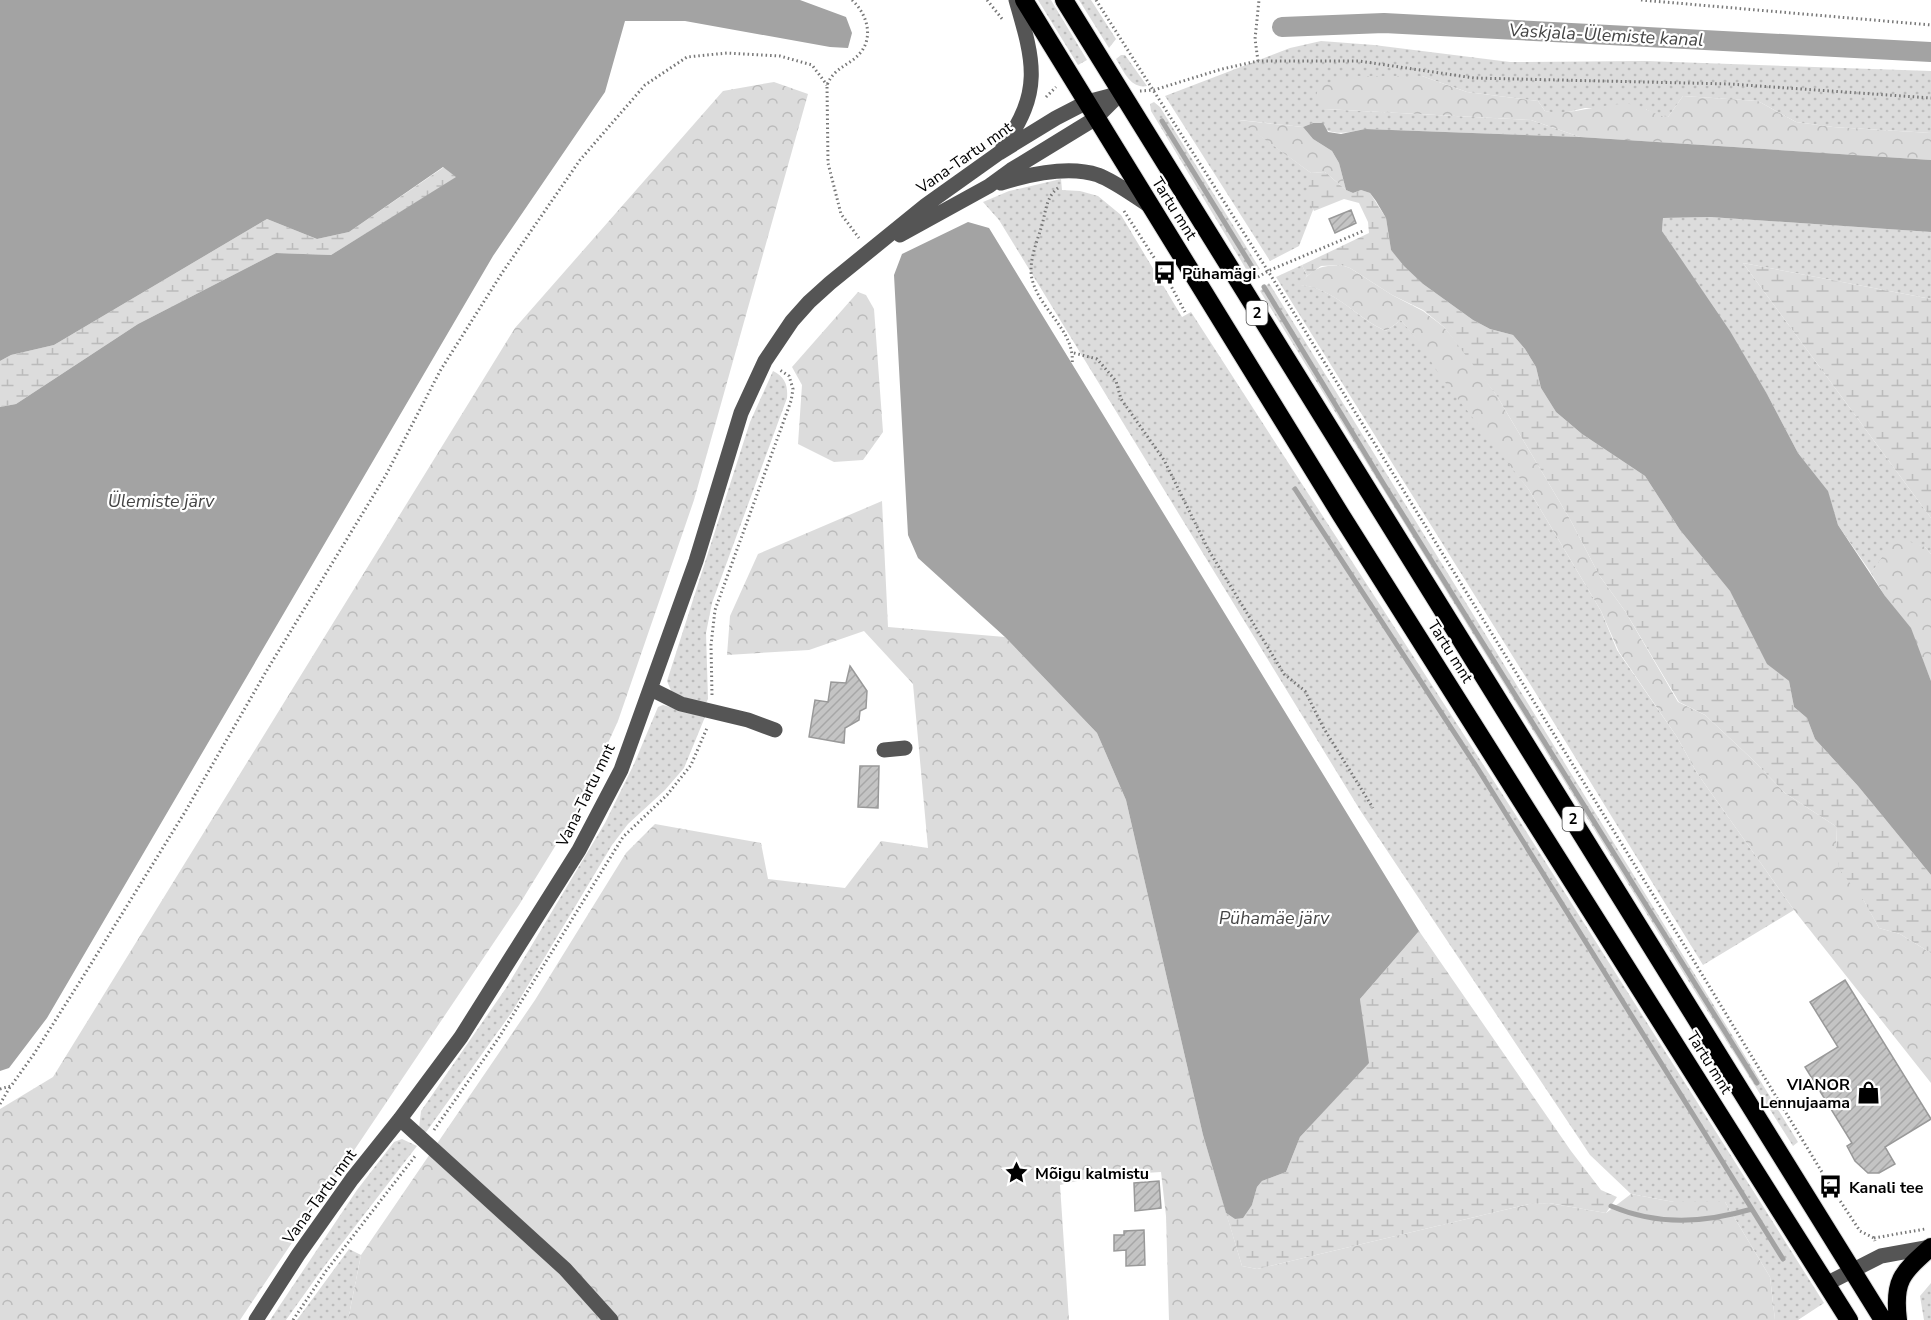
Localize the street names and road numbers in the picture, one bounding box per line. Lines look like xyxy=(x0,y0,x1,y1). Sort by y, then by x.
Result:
street label: Vana-Tartu mnt xyxy=(911,116,1017,200)
street label: Tartu mnt xyxy=(1146,173,1202,244)
road number: 2 xyxy=(1246,301,1268,325)
street label: Tartu mnt xyxy=(1422,616,1478,687)
street label: Vana-Tartu mnt xyxy=(551,740,621,852)
road number: 2 xyxy=(1562,807,1584,831)
street label: Tartu mnt xyxy=(1681,1027,1737,1098)
street label: Vana-Tartu mnt xyxy=(277,1144,362,1249)

